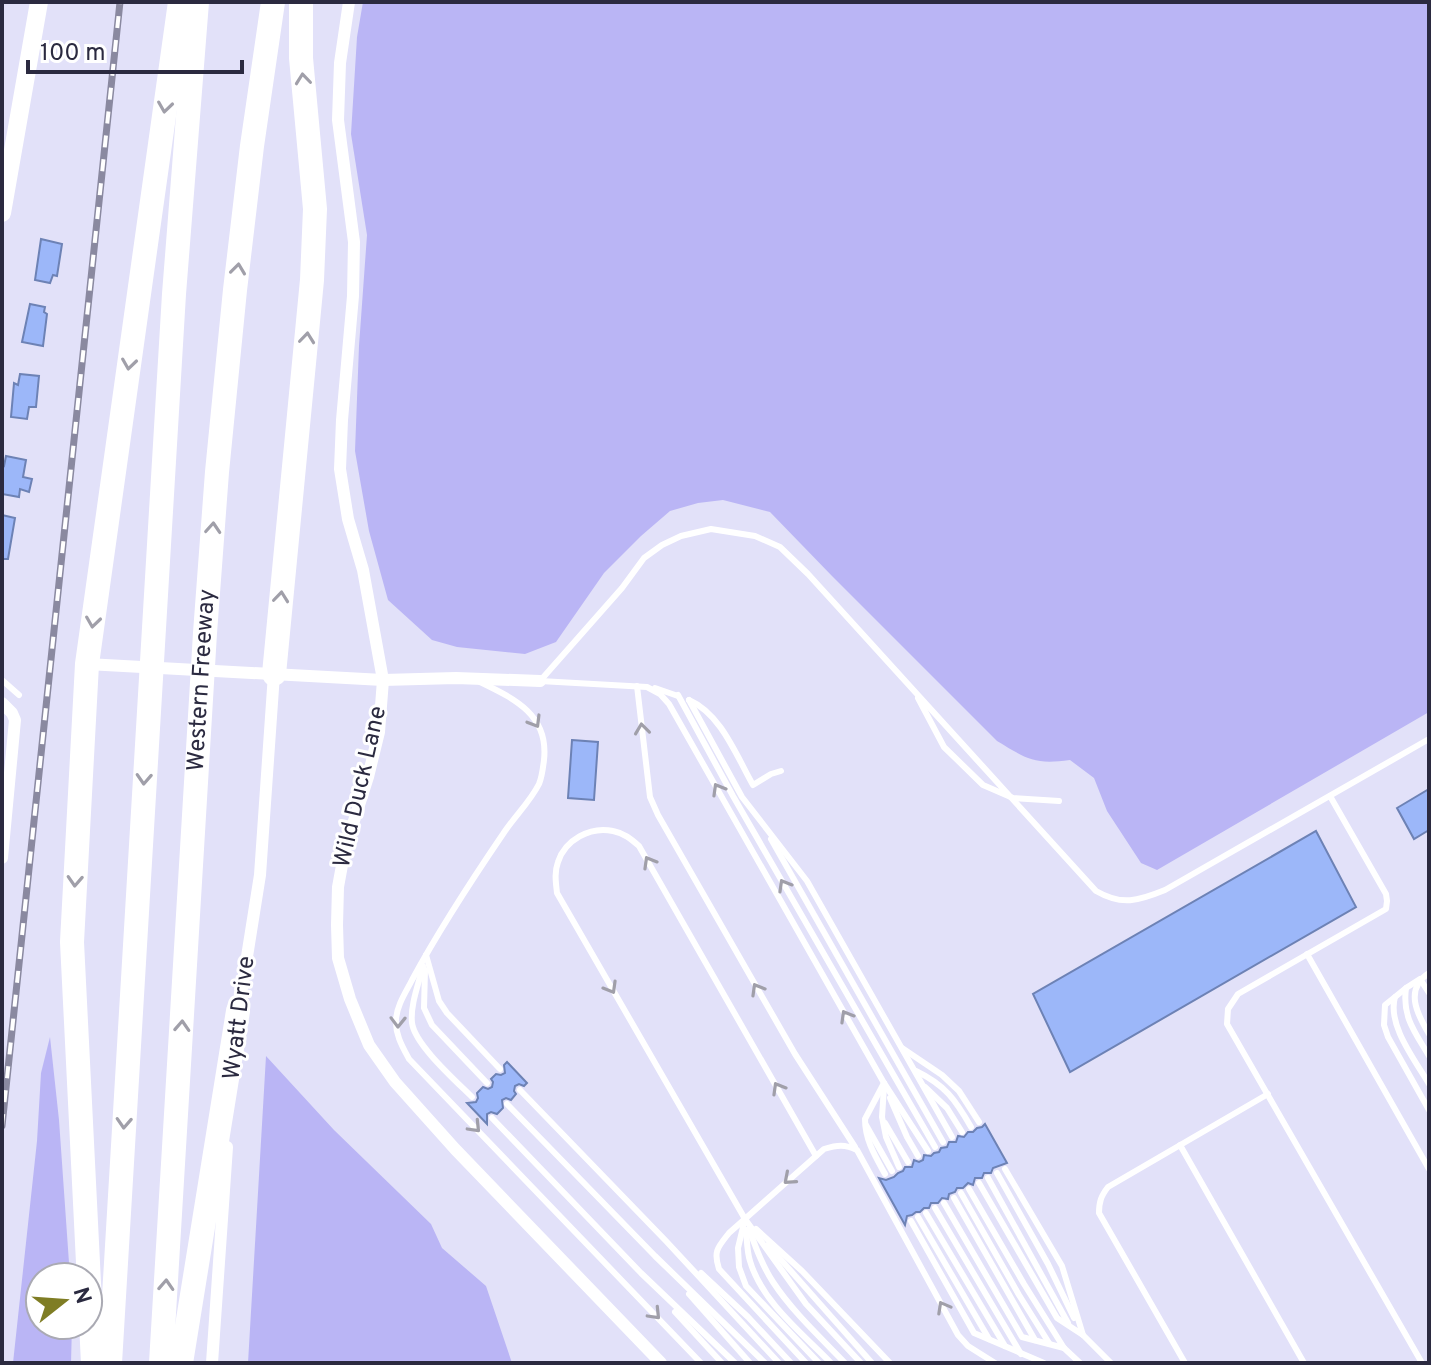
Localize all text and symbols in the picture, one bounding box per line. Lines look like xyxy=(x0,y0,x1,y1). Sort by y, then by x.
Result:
scale bar xyxy=(28,24,242,74)
text: 100 m xyxy=(40,39,106,69)
one-way arrow xyxy=(294,72,311,85)
one-way arrow xyxy=(157,100,174,114)
one-way arrow xyxy=(229,262,246,275)
one-way arrow xyxy=(298,331,315,344)
one-way arrow xyxy=(121,358,138,371)
one-way arrow xyxy=(204,521,221,534)
street label: Western Freeway xyxy=(182,588,223,772)
one-way arrow xyxy=(273,590,290,603)
one-way arrow xyxy=(84,616,101,629)
street label: Wild Duck Lane xyxy=(328,703,394,871)
one-way arrow xyxy=(525,714,540,728)
one-way arrow xyxy=(634,722,651,735)
one-way arrow xyxy=(136,773,153,786)
one-way arrow xyxy=(712,783,728,798)
one-way arrow xyxy=(643,856,659,871)
one-way arrow xyxy=(67,875,84,888)
one-way arrow xyxy=(778,879,794,894)
street label: Wyatt Drive xyxy=(218,954,262,1082)
one-way arrow xyxy=(601,979,617,994)
one-way arrow xyxy=(751,983,767,998)
one-way arrow xyxy=(840,1010,856,1024)
one-way arrow xyxy=(389,1016,406,1029)
one-way arrow xyxy=(173,1019,190,1032)
one-way arrow xyxy=(772,1082,788,1097)
one-way arrow xyxy=(116,1117,133,1130)
one-way arrow xyxy=(465,1118,480,1132)
one-way arrow xyxy=(784,1170,799,1184)
north arrow xyxy=(24,1261,104,1341)
one-way arrow xyxy=(157,1278,174,1291)
text: N xyxy=(66,1284,96,1307)
one-way arrow xyxy=(937,1302,953,1316)
one-way arrow xyxy=(645,1305,660,1319)

